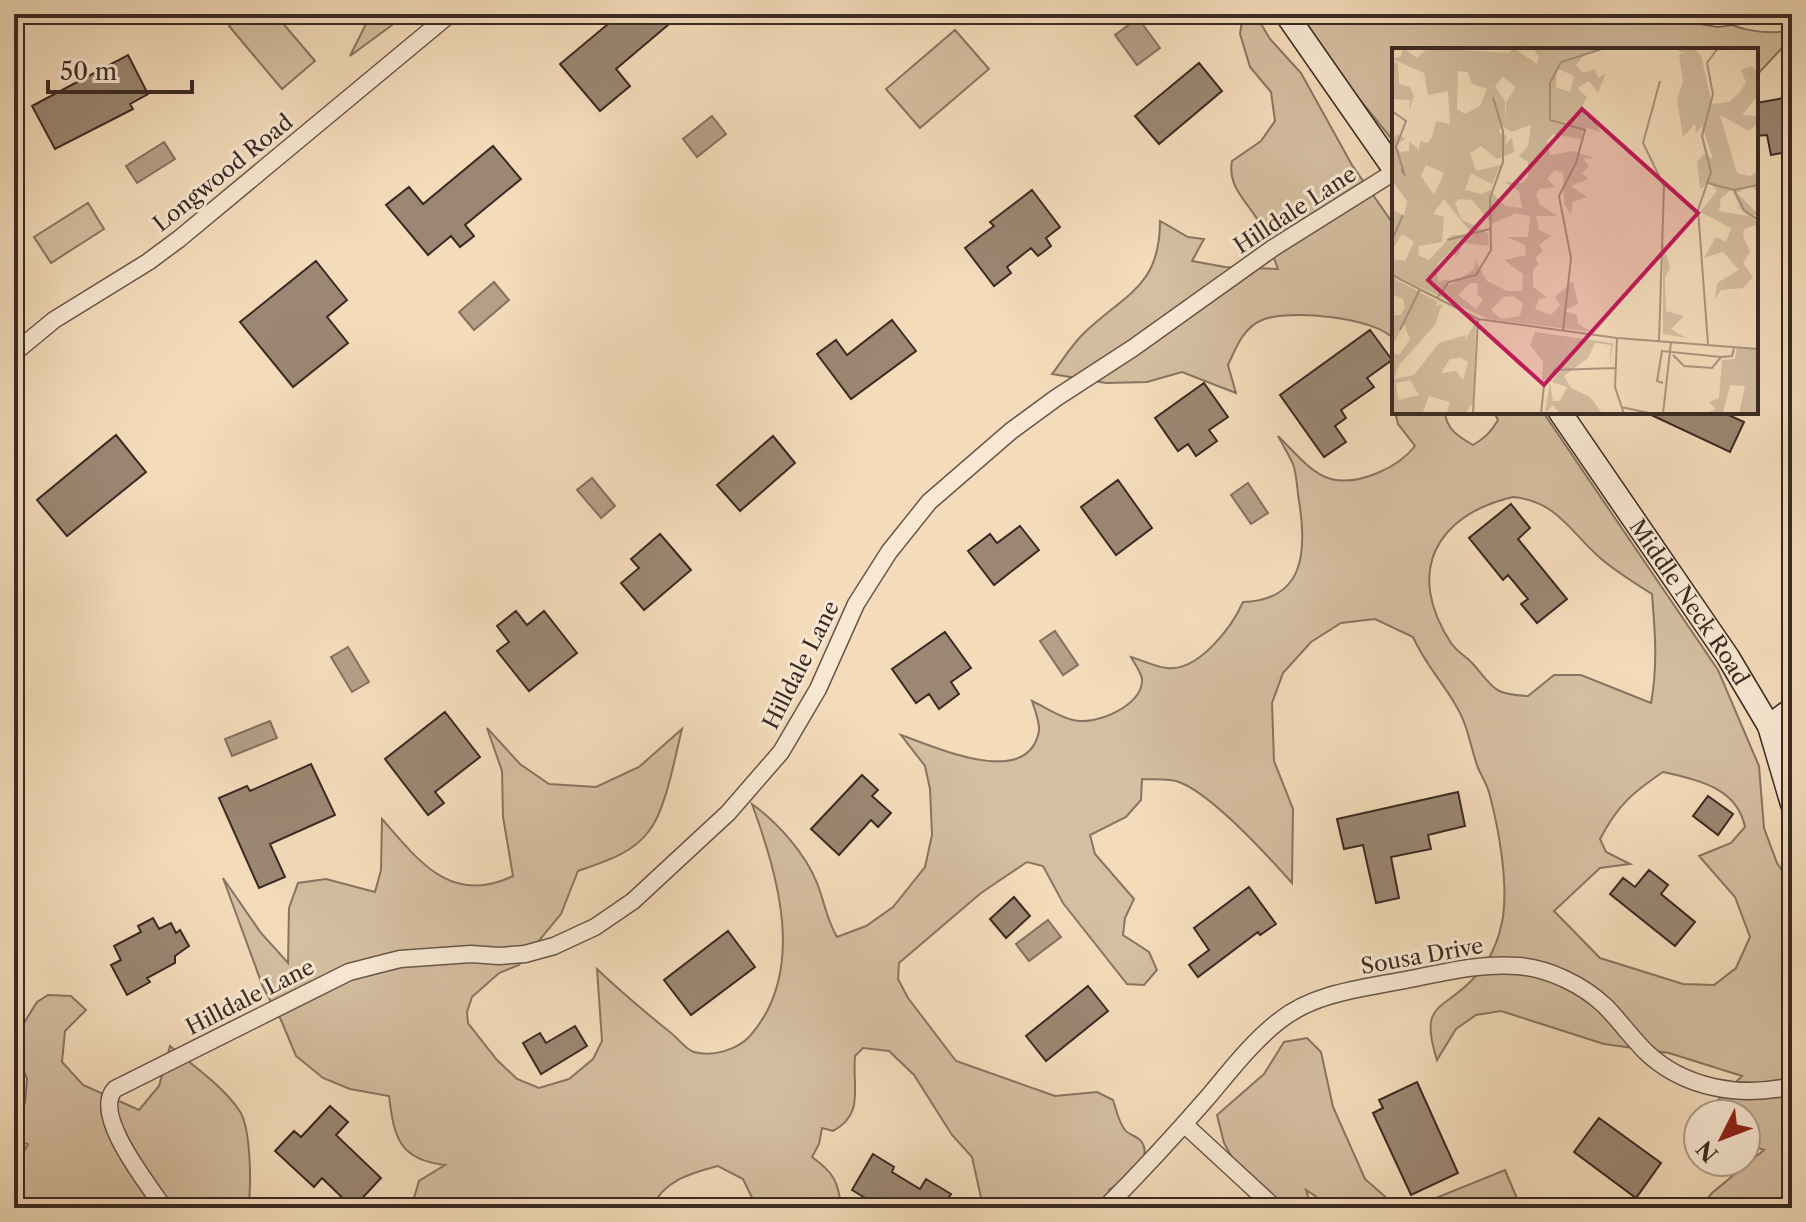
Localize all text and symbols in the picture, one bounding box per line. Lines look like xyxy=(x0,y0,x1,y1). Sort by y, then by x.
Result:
scale bar xyxy=(48,44,192,94)
inset map xyxy=(1392,48,1758,414)
text: 50 m xyxy=(60,57,117,86)
street label: Longwood Road xyxy=(148,109,298,237)
street label: Hilldale Lane xyxy=(1229,160,1361,260)
street label: Middle Neck Road xyxy=(1624,514,1755,690)
street label: Hilldale Lane xyxy=(757,596,845,734)
street label: Sousa Drive xyxy=(1359,932,1485,980)
street label: Hilldale Lane xyxy=(181,953,319,1041)
north arrow xyxy=(1682,1098,1762,1178)
text: N xyxy=(1691,1135,1724,1167)

